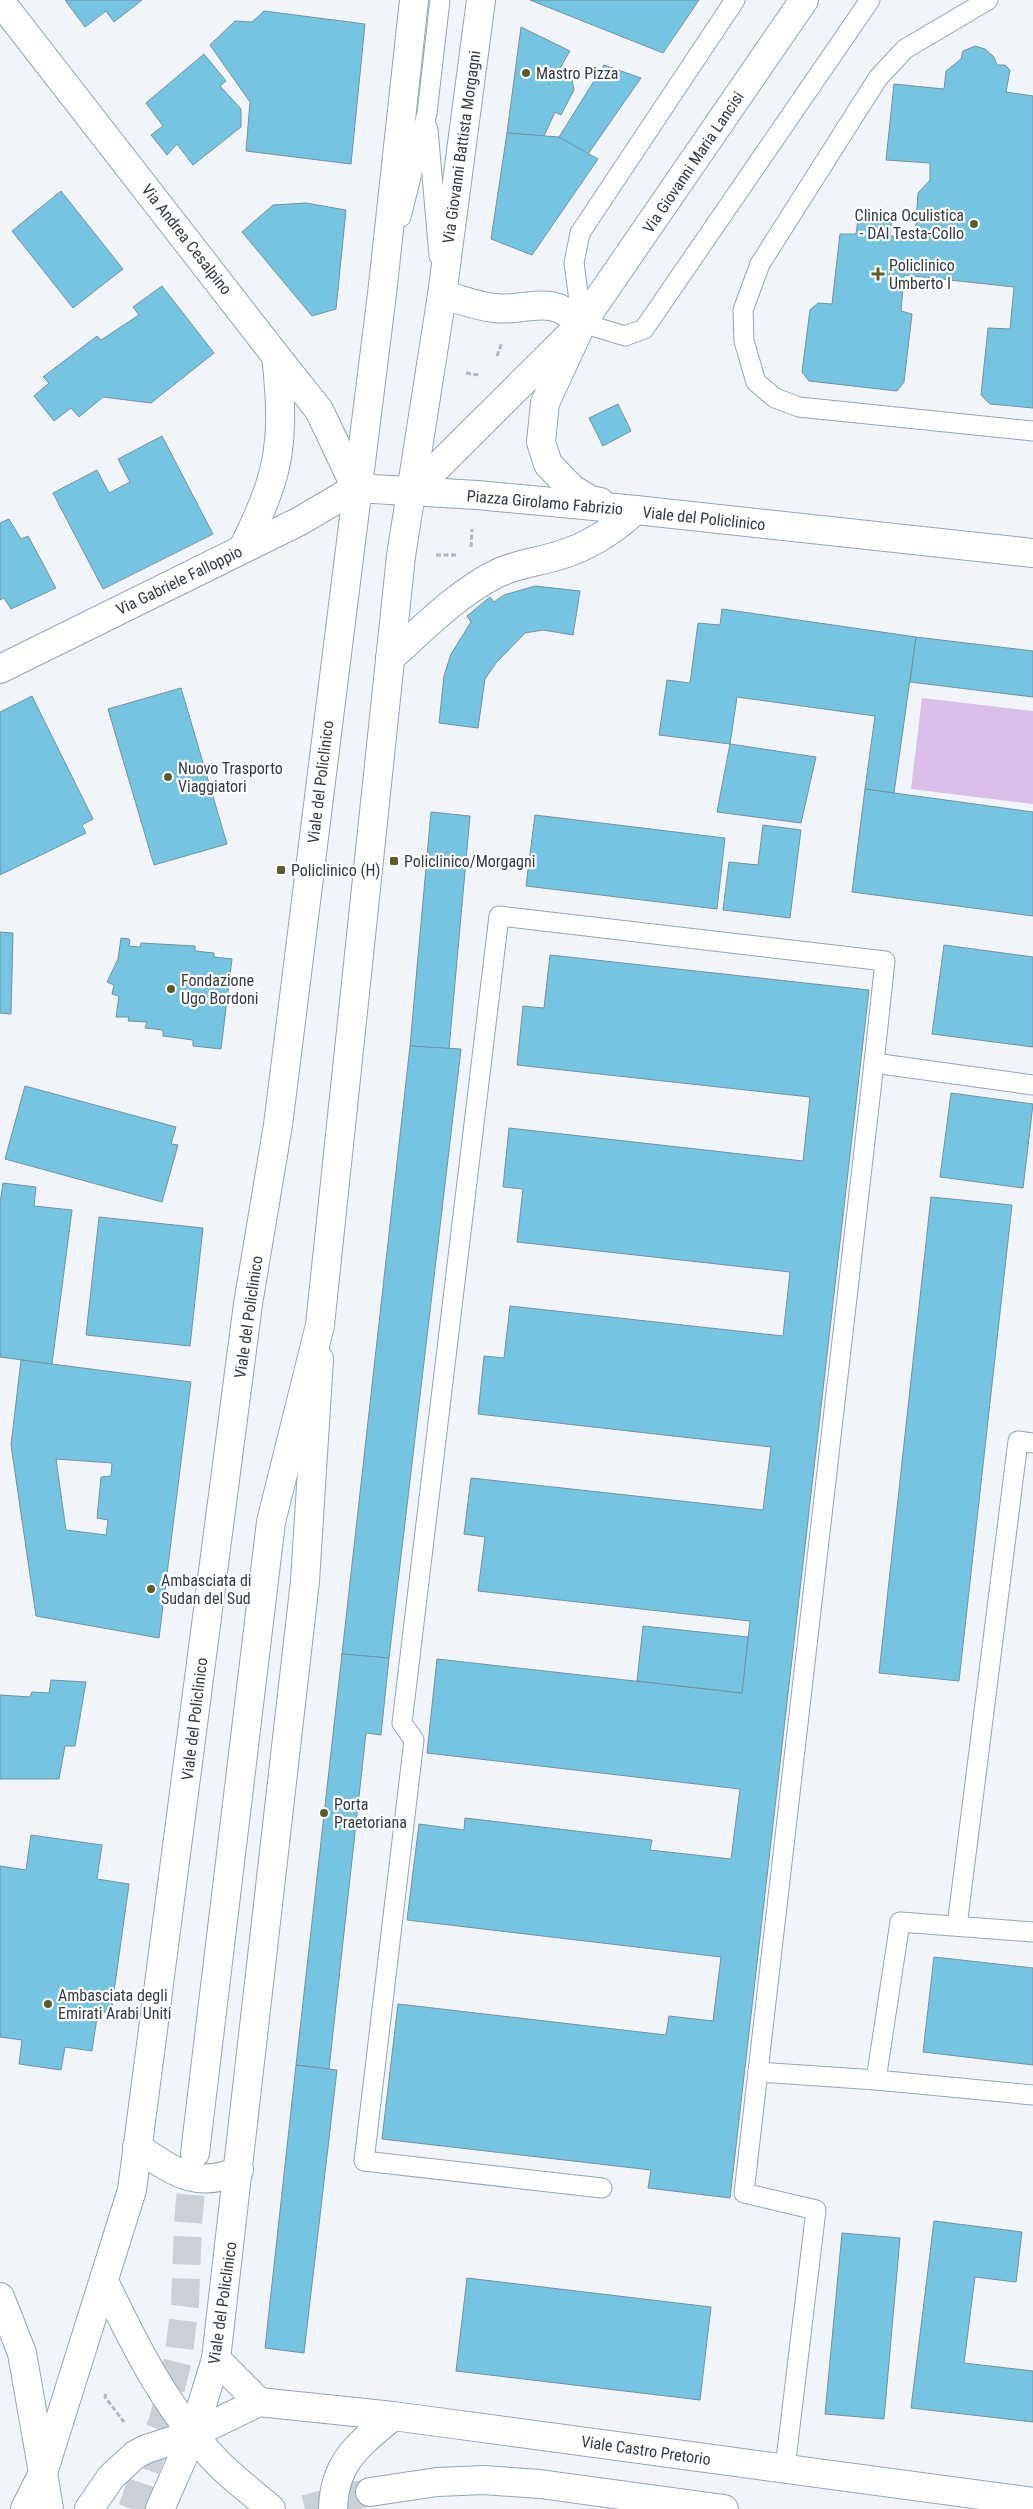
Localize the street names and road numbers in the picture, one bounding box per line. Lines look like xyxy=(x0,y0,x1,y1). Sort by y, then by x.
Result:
street label: Via Giovanni Battista Morgagni xyxy=(439,49,484,245)
street label: Via Giovanni Maria Lancisi xyxy=(639,88,748,237)
street label: Via Andrea Cesalpino xyxy=(138,180,236,298)
street label: Piazza Girolamo Fabrizio xyxy=(466,486,624,519)
street label: Viale del Policlinico xyxy=(641,503,766,534)
street label: Via Gabriele Falloppio xyxy=(113,542,245,619)
street label: Viale del Policlinico xyxy=(304,720,337,845)
street label: Viale del Policlinico xyxy=(230,1255,267,1380)
street label: Viale del Policlinico xyxy=(178,1657,211,1782)
street label: Viale del Policlinico xyxy=(204,2241,241,2366)
street label: Viale Castro Pretorio xyxy=(580,2432,712,2469)

